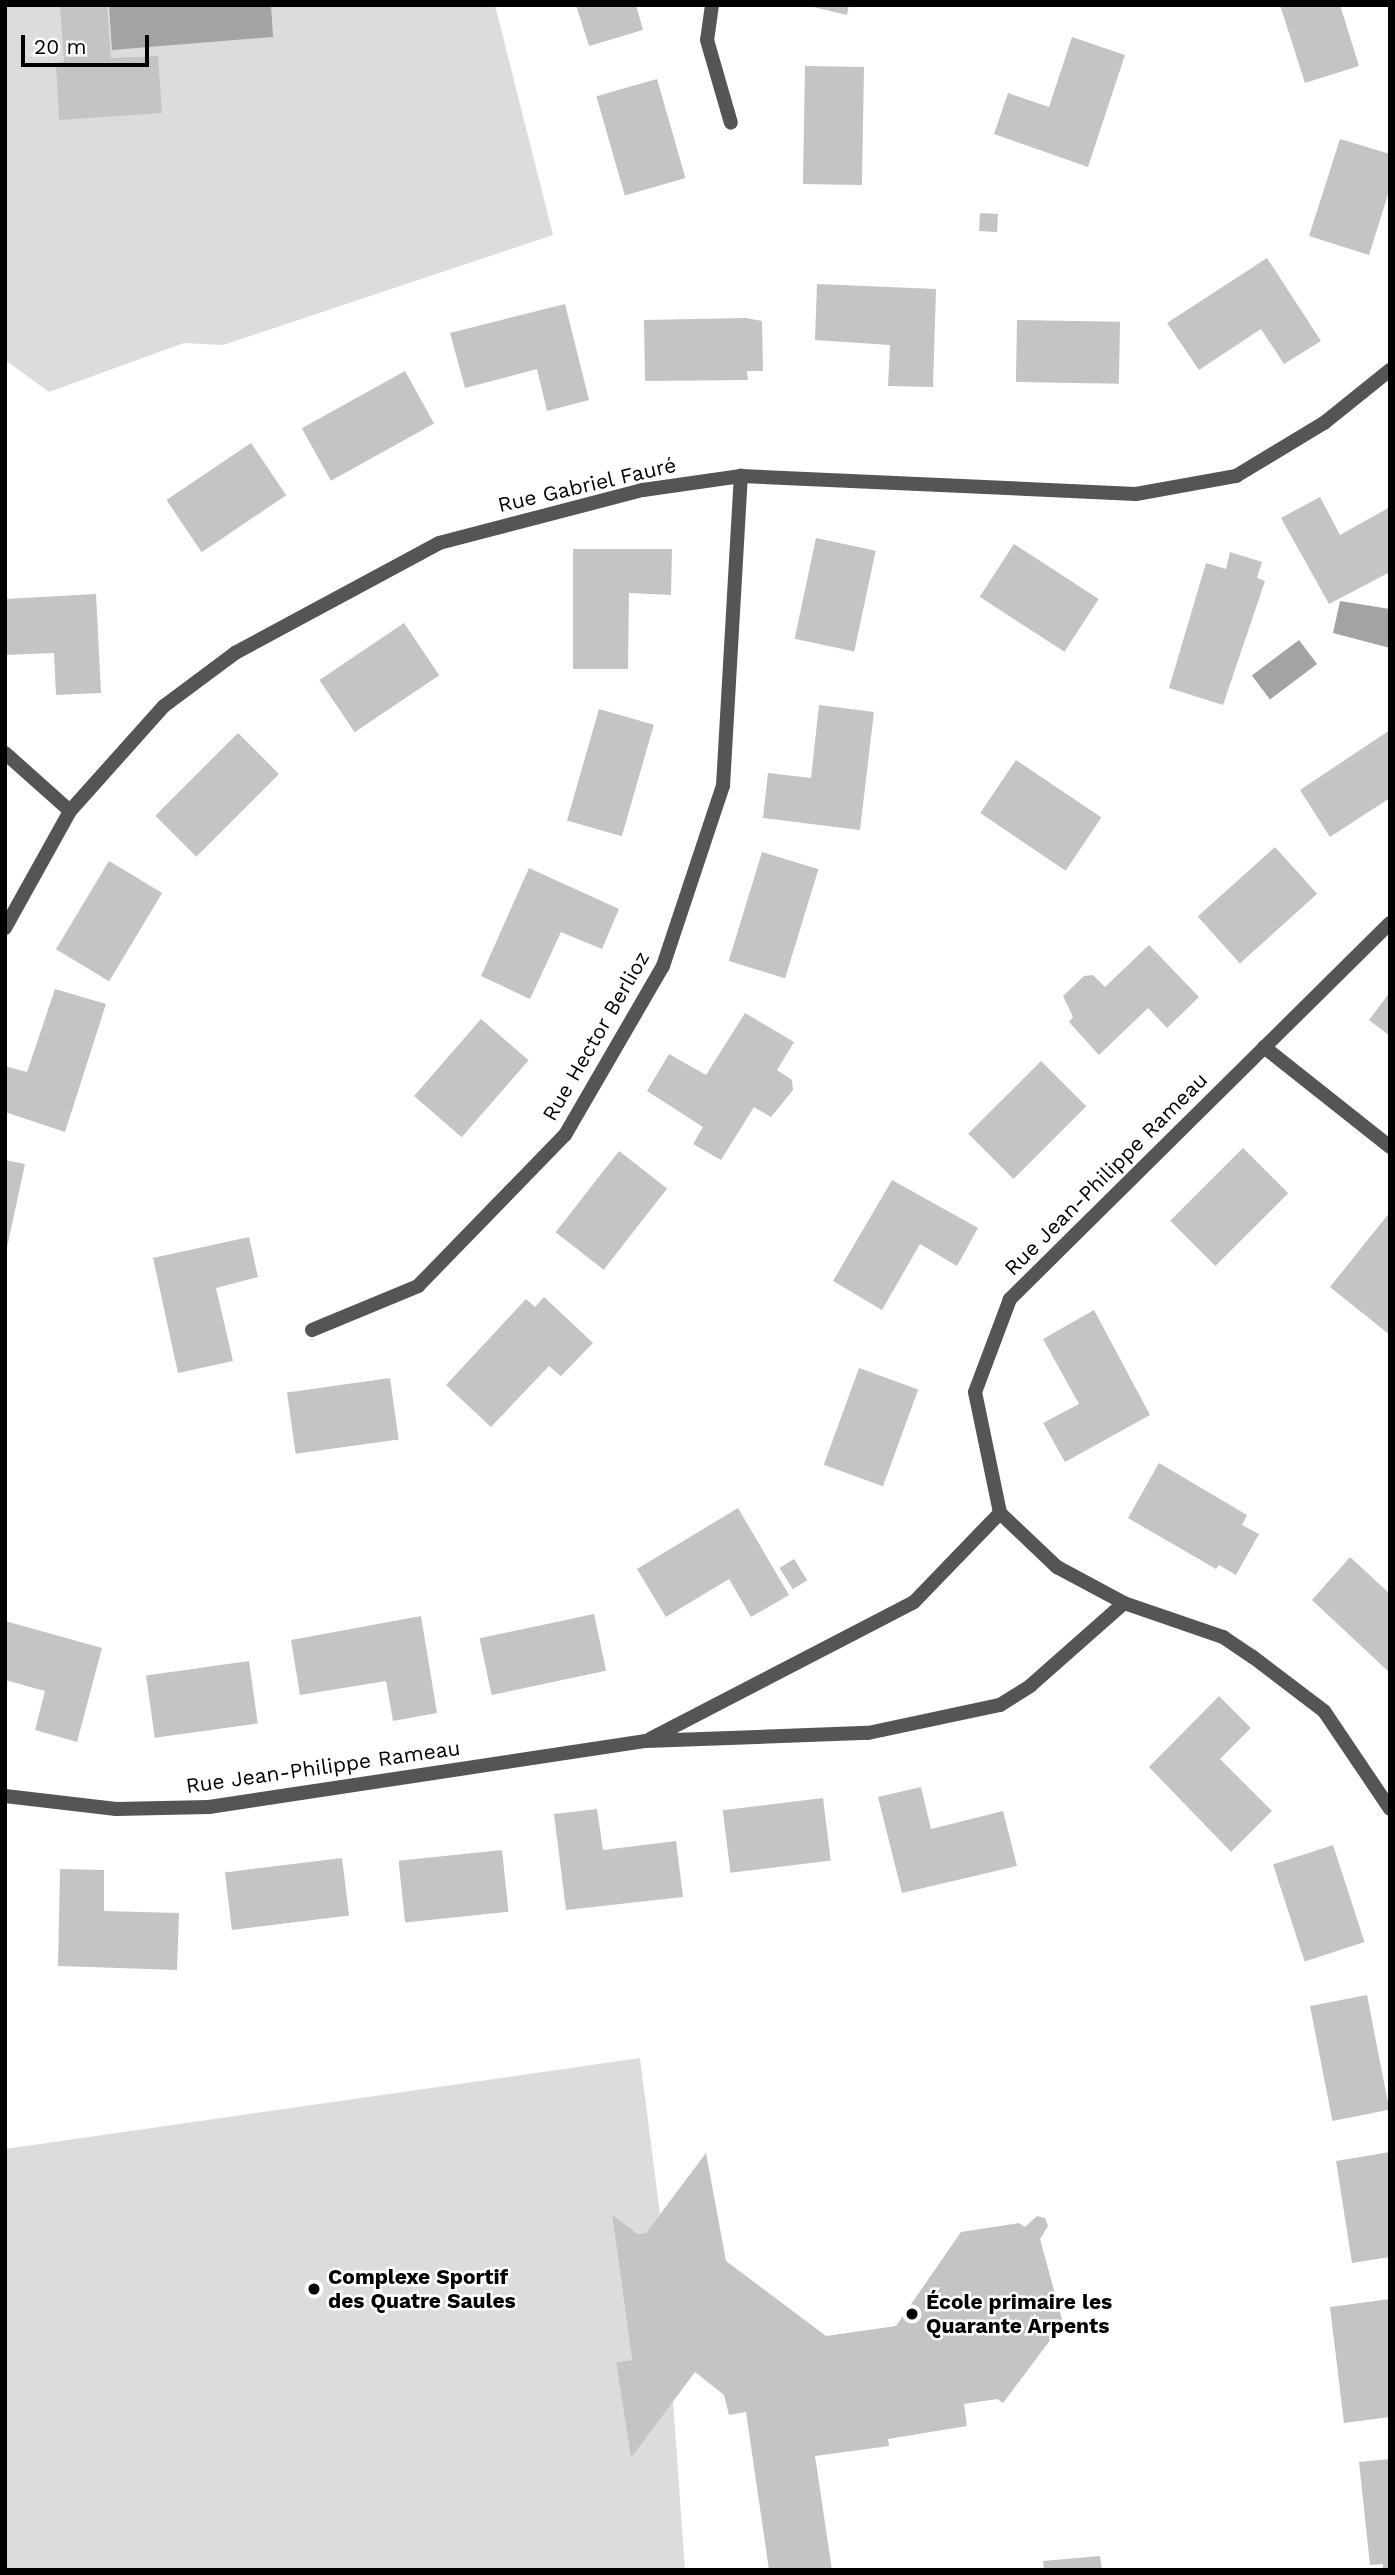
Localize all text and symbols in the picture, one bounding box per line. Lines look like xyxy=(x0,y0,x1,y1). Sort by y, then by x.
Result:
scale bar xyxy=(24,21,152,65)
text: 20 m xyxy=(34,34,86,59)
street label: Rue Gabriel Fauré xyxy=(495,452,679,518)
street label: Rue Hector Berlioz xyxy=(537,946,655,1126)
street label: Rue Jean-Philippe Rameau xyxy=(999,1067,1213,1281)
street label: Rue Jean-Philippe Rameau xyxy=(184,1735,462,1799)
place label: Complexe Sportif des Quatre Saules xyxy=(328,2264,516,2314)
marker: Complexe Sportif des Quatre Saules xyxy=(306,2281,322,2297)
place label: École primaire les Quarante Arpents xyxy=(926,2289,1112,2339)
marker: École primaire les Quarante Arpents xyxy=(904,2306,920,2322)

